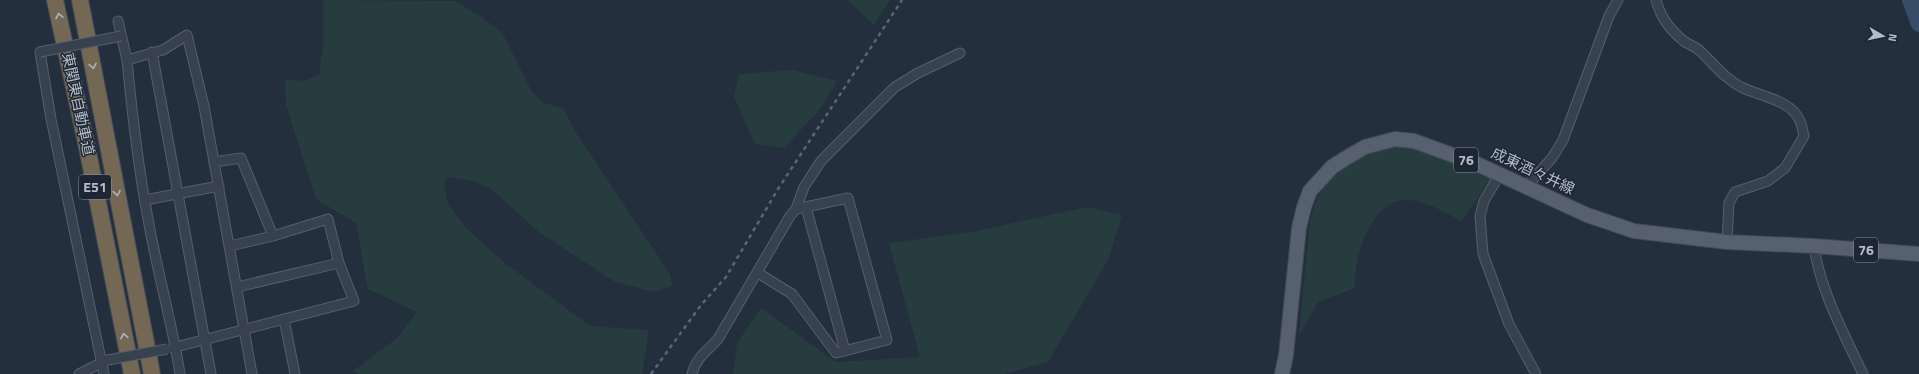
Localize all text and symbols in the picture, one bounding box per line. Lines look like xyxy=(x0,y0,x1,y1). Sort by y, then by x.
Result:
one-way arrow xyxy=(55,13,63,20)
north arrow xyxy=(1863,16,1903,56)
text: N xyxy=(1884,33,1901,43)
street label: 東関東自動車道 xyxy=(56,50,101,158)
one-way arrow xyxy=(88,63,96,69)
street label: 成東酒々井線 xyxy=(1488,141,1579,200)
road number: 76 xyxy=(1454,148,1478,172)
road number: E51 xyxy=(79,175,111,199)
one-way arrow xyxy=(113,190,121,196)
road number: 76 xyxy=(1854,238,1878,262)
one-way arrow xyxy=(121,333,129,339)

